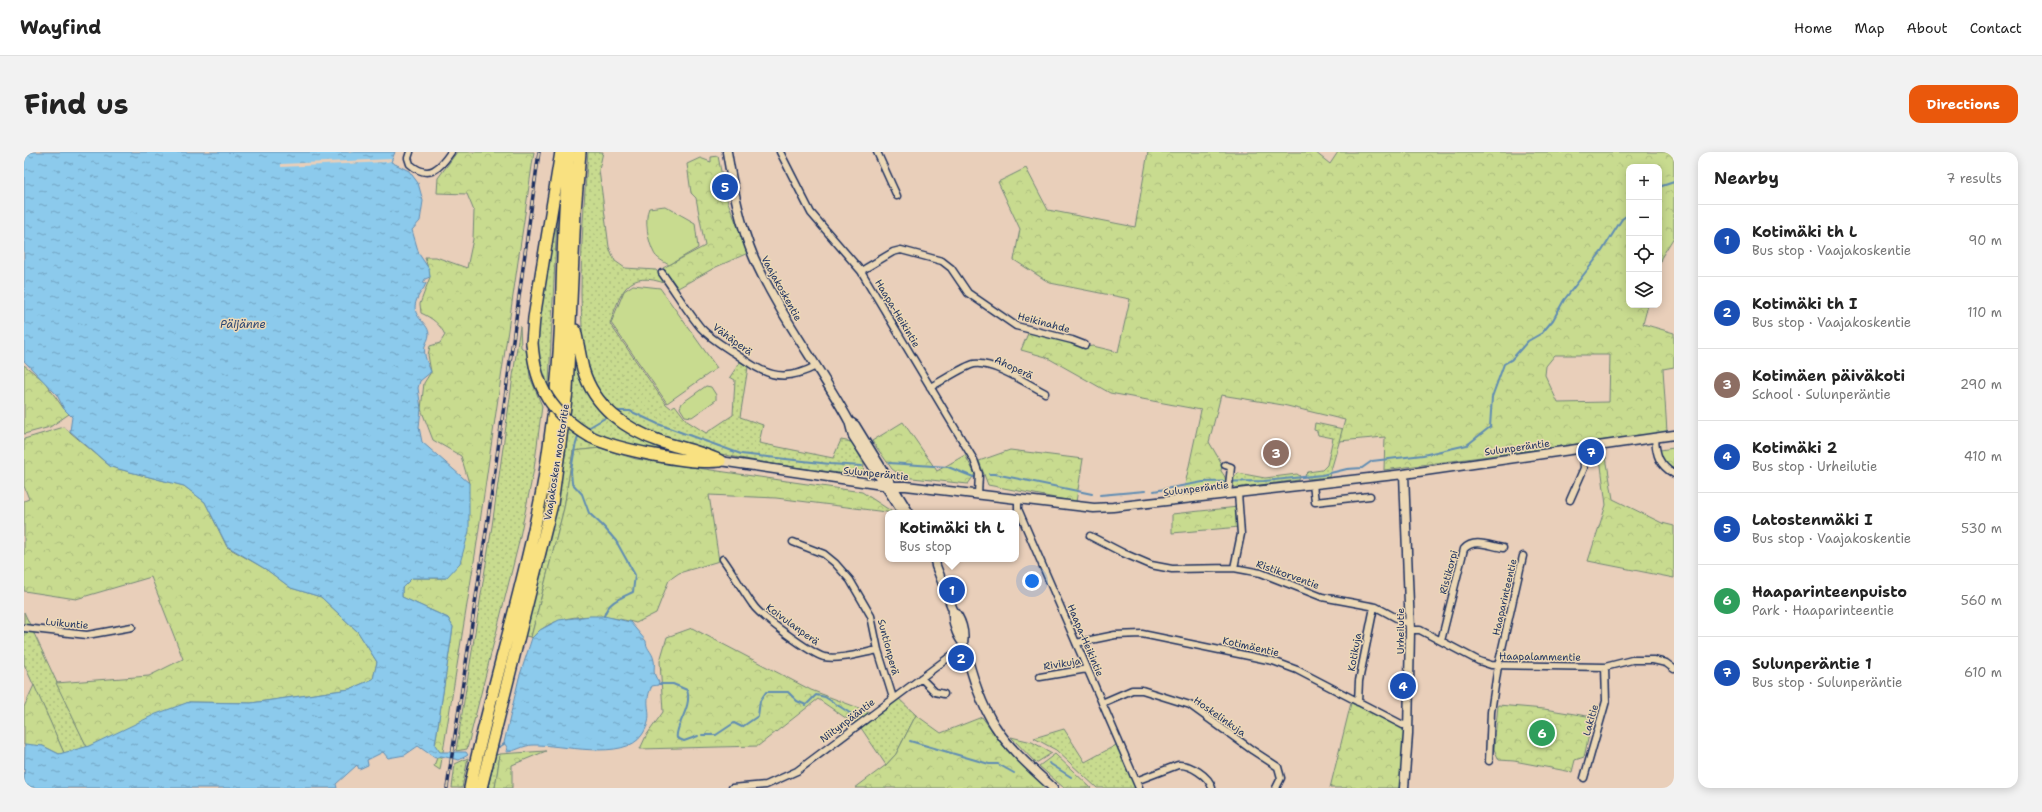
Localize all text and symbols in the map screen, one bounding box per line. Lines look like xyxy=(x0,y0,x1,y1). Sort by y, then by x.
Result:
text: Wayfind xyxy=(20,15,101,40)
text: Home xyxy=(1794,19,1833,37)
text: Map xyxy=(1855,19,1885,37)
text: About xyxy=(1907,19,1948,37)
text: Contact xyxy=(1970,19,2022,37)
text: Find us xyxy=(24,85,129,123)
button: Directions xyxy=(1909,85,2018,123)
map controls xyxy=(1626,164,1662,308)
button: + xyxy=(1626,164,1662,200)
text: Nearby xyxy=(1714,167,1779,189)
text: 7 results xyxy=(1946,170,2002,187)
pin: 5 xyxy=(712,172,738,202)
button: − xyxy=(1626,200,1662,236)
text: Kotimäki th L xyxy=(1752,222,1857,242)
text: 1 xyxy=(1724,232,1730,249)
text: 90 m xyxy=(1968,232,2002,249)
button: locate xyxy=(1626,236,1662,272)
text: Bus stop · Vaajakoskentie xyxy=(1752,242,1911,259)
street label: Vaajakoskentie xyxy=(758,253,805,323)
button: layers xyxy=(1626,272,1662,308)
street label: Haapa-Heikintie xyxy=(872,277,923,350)
text: Kotimäki th I xyxy=(1752,294,1858,314)
text: 2 xyxy=(1722,304,1732,321)
text: 110 m xyxy=(1967,304,2002,321)
street label: Heikinahde xyxy=(1016,309,1072,336)
text: Bus stop · Vaajakoskentie xyxy=(1752,314,1911,331)
water label: Päijänne xyxy=(220,317,266,332)
street label: Vähäperä xyxy=(710,321,756,359)
street label: Ahoperä xyxy=(993,353,1036,382)
text: Kotimäen päiväkoti xyxy=(1752,366,1905,386)
text: 3 xyxy=(1722,376,1732,393)
text: 290 m xyxy=(1960,376,2002,393)
text: School · Sulunperäntie xyxy=(1752,386,1891,403)
street label: Vaajakosken moottoritie xyxy=(541,403,572,521)
street label: Sulunperäntie xyxy=(1484,436,1551,459)
pin: 7 xyxy=(1578,437,1604,467)
pin: 3 xyxy=(1263,438,1289,468)
text: Kotimäki 2 xyxy=(1752,438,1837,458)
text: 4 xyxy=(1722,448,1732,465)
text: 410 m xyxy=(1964,448,2002,465)
text: Bus stop · Urheilutie xyxy=(1752,458,1877,475)
street label: Sulunperäntie xyxy=(843,464,910,483)
street label: Sulunperäntie xyxy=(1163,478,1230,499)
popup xyxy=(885,510,1019,562)
text: Latostenmäki I xyxy=(1752,510,1873,530)
text: Kotimäki th L xyxy=(899,518,1005,538)
text: 5 xyxy=(1723,520,1731,537)
text: 530 m xyxy=(1961,520,2002,537)
text: Bus stop · Vaajakoskentie xyxy=(1752,530,1911,547)
text: Bus stop xyxy=(899,538,952,555)
street label: Ristikorpi xyxy=(1436,548,1461,596)
street label: Ristikorventie xyxy=(1254,557,1322,592)
street label: Haaparinteentie xyxy=(1489,557,1520,637)
your location xyxy=(1022,571,1042,591)
pin: 1 xyxy=(939,575,965,605)
text: Haaparinteenpuisto xyxy=(1752,582,1907,602)
text: 6 xyxy=(1722,592,1732,609)
text: 560 m xyxy=(1961,592,2002,609)
street label: Koivulanperä xyxy=(764,601,823,649)
street label: Haapa-Heikintie xyxy=(1064,602,1107,679)
text: Park · Haaparinteentie xyxy=(1752,602,1894,619)
street label: Urheilutie xyxy=(1394,607,1407,654)
street label: Luikuntie xyxy=(45,615,89,632)
street label: Suntionperä xyxy=(875,618,902,677)
street label: Kotikuja xyxy=(1345,631,1364,672)
street label: Kotimäentie xyxy=(1221,634,1281,659)
pin: 2 xyxy=(948,643,974,673)
street label: Haapalammentie xyxy=(1499,649,1581,664)
street label: Rivikuja xyxy=(1042,654,1082,673)
text: Sulunperäntie 1 xyxy=(1752,654,1872,674)
text: 7 xyxy=(1722,664,1732,681)
text: 610 m xyxy=(1964,664,2002,681)
pin: 4 xyxy=(1390,671,1416,701)
text: Bus stop · Sulunperäntie xyxy=(1752,674,1902,691)
street label: Hoskelinkuja xyxy=(1191,694,1249,740)
street label: Niitynpääntie xyxy=(817,695,878,745)
street label: Lakitie xyxy=(1580,703,1601,737)
pin: 6 xyxy=(1529,718,1555,748)

